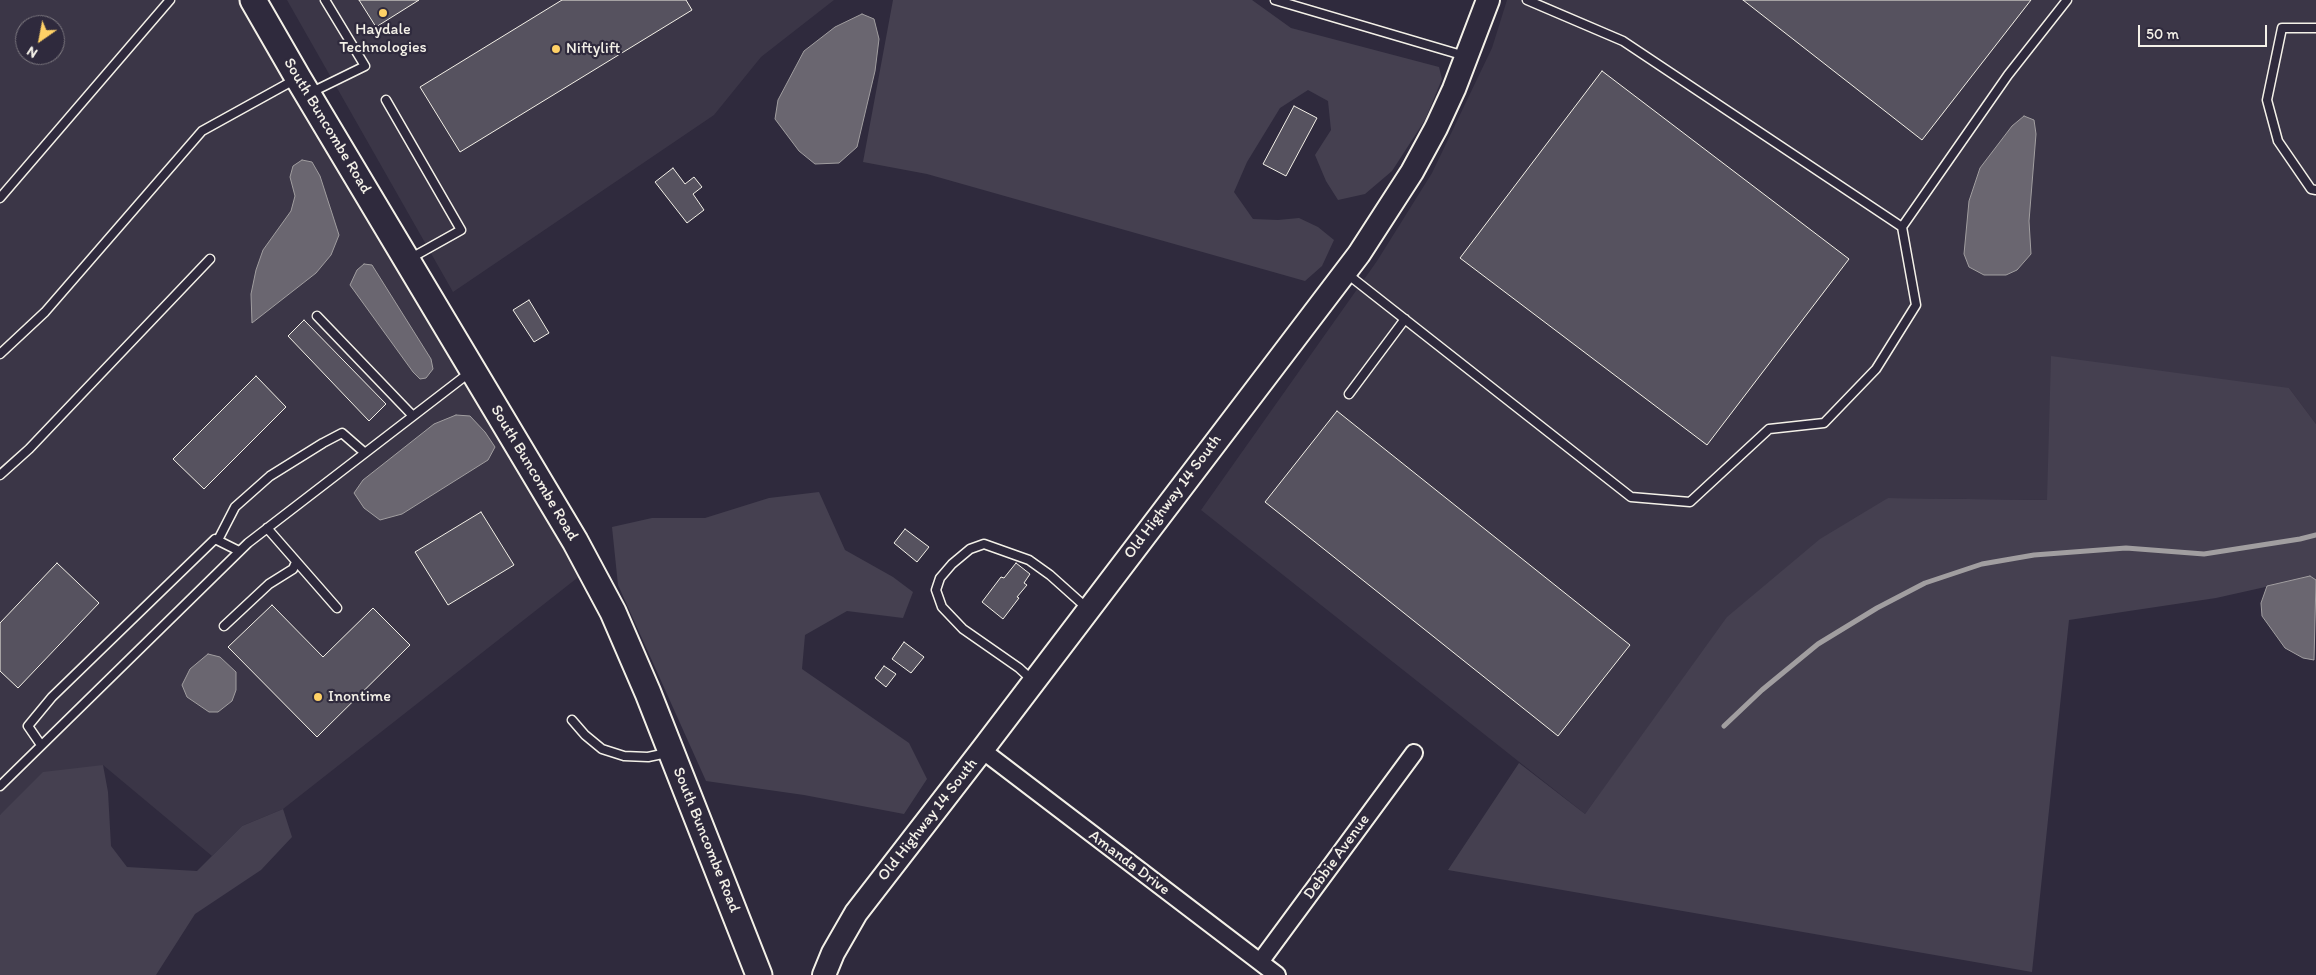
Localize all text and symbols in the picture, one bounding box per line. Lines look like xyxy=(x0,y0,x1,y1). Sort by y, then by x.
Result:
marker: Haydale Technologies xyxy=(377,7,389,19)
north arrow xyxy=(15,15,65,65)
scale bar xyxy=(2141,15,2270,47)
place label: Haydale Technologies xyxy=(339,20,427,58)
text: 50 m xyxy=(2146,25,2179,43)
place label: Niftylift xyxy=(566,39,621,59)
text: N xyxy=(24,42,41,62)
marker: Niftylift xyxy=(550,43,562,55)
street label: South Buncombe Road xyxy=(279,55,375,197)
street label: South Buncombe Road xyxy=(486,402,582,544)
street label: Old Highway 14 South xyxy=(1120,431,1226,563)
place label: Inontime xyxy=(328,687,391,707)
marker: Inontime xyxy=(312,691,324,703)
street label: Old Highway 14 South xyxy=(874,755,982,885)
street label: South Buncombe Road xyxy=(668,765,744,915)
street label: Debbie Avenue xyxy=(1300,811,1374,903)
street label: Amanda Drive xyxy=(1085,826,1173,900)

